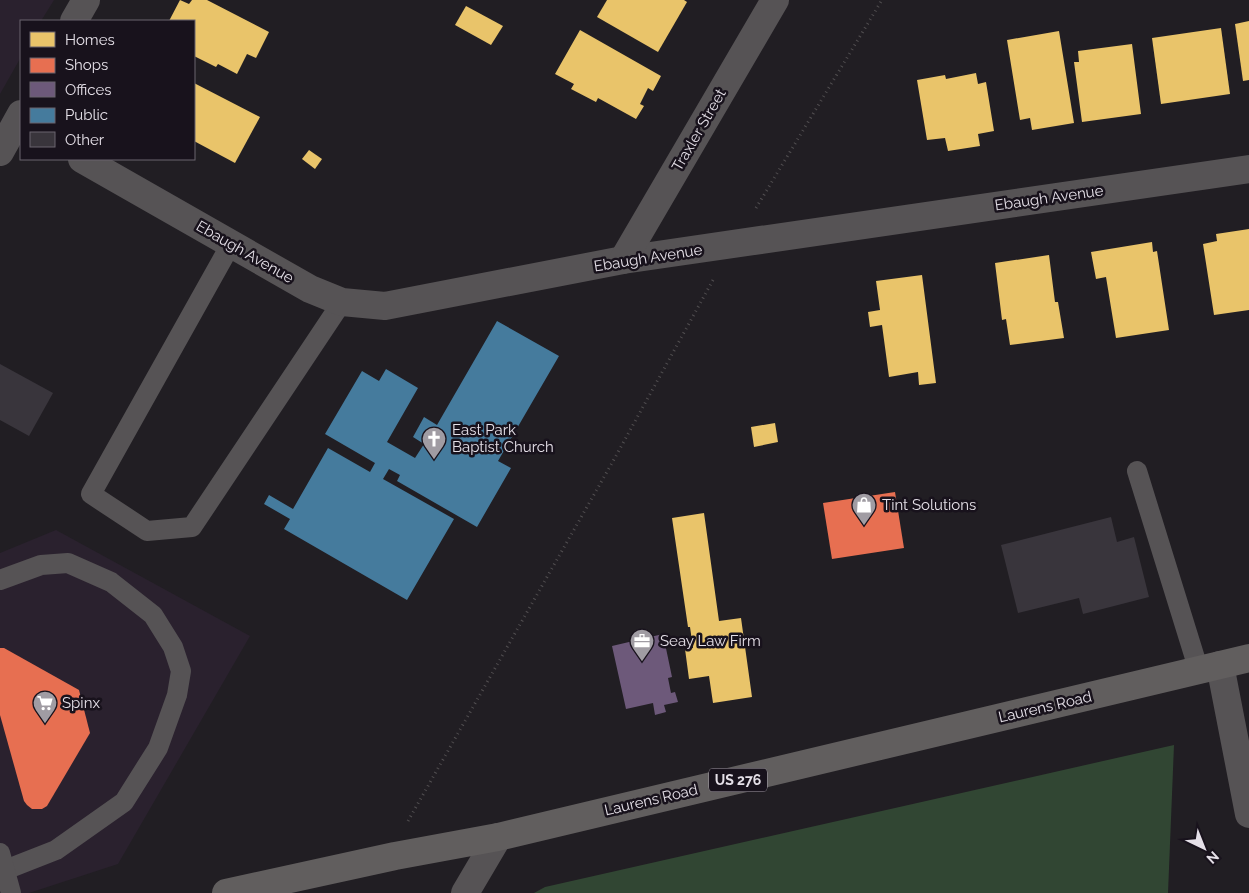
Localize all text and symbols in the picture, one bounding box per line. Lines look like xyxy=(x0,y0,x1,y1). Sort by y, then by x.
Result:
legend xyxy=(20,20,195,160)
text: Homes xyxy=(65,31,115,49)
text: Shops xyxy=(65,56,108,74)
text: Offices xyxy=(65,81,112,99)
street label: Traxler Street xyxy=(668,86,730,174)
text: Public xyxy=(65,106,108,124)
text: Other xyxy=(65,131,105,149)
street label: Ebaugh Avenue xyxy=(994,181,1105,215)
street label: Ebaugh Avenue xyxy=(193,217,297,287)
street label: Ebaugh Avenue xyxy=(593,241,704,275)
place label: East Park Baptist Church xyxy=(452,421,554,456)
church icon: East Park Baptist Church xyxy=(421,426,447,460)
shop icon: Tint Solutions xyxy=(851,492,877,526)
place label: Tint Solutions xyxy=(882,496,976,514)
office icon: Seay Law Firm xyxy=(629,628,655,662)
place label: Seay Law Firm xyxy=(660,632,761,650)
street label: Laurens Road xyxy=(996,687,1094,727)
supermarket icon: Spinx xyxy=(32,690,58,724)
place label: Spinx xyxy=(62,694,100,712)
road number: US 276 xyxy=(709,768,767,792)
street label: Laurens Road xyxy=(602,780,700,820)
north arrow xyxy=(1179,823,1229,873)
text: N xyxy=(1204,848,1222,867)

